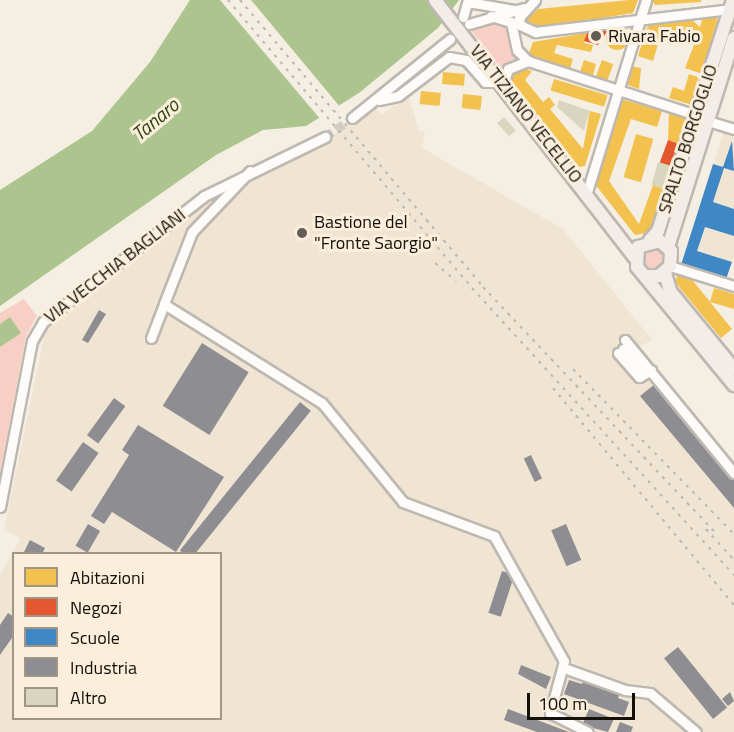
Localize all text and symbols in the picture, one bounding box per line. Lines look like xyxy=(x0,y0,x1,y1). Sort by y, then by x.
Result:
place label: Rivara Fabio xyxy=(608,25,701,47)
marker: Rivara Fabio xyxy=(589,29,603,43)
street label: VIA TIZIANO VECELLIO xyxy=(465,40,587,188)
street label: SPALTO BORGOGLIO xyxy=(654,62,722,216)
water label: Tanaro xyxy=(127,93,183,145)
street label: VIA VECCHIA BAGLIANI xyxy=(40,204,190,328)
place label: Bastione del "Fronte Saorgio" xyxy=(314,212,438,254)
marker: Bastione del "Fronte Saorgio" xyxy=(295,226,309,240)
legend xyxy=(12,552,222,720)
text: Abitazioni xyxy=(70,564,145,591)
text: Negozi xyxy=(70,594,122,621)
text: Scuole xyxy=(70,624,120,651)
text: Industria xyxy=(70,654,137,681)
scale bar xyxy=(530,681,638,719)
text: Altro xyxy=(70,684,107,711)
text: 100 m xyxy=(538,690,587,717)

